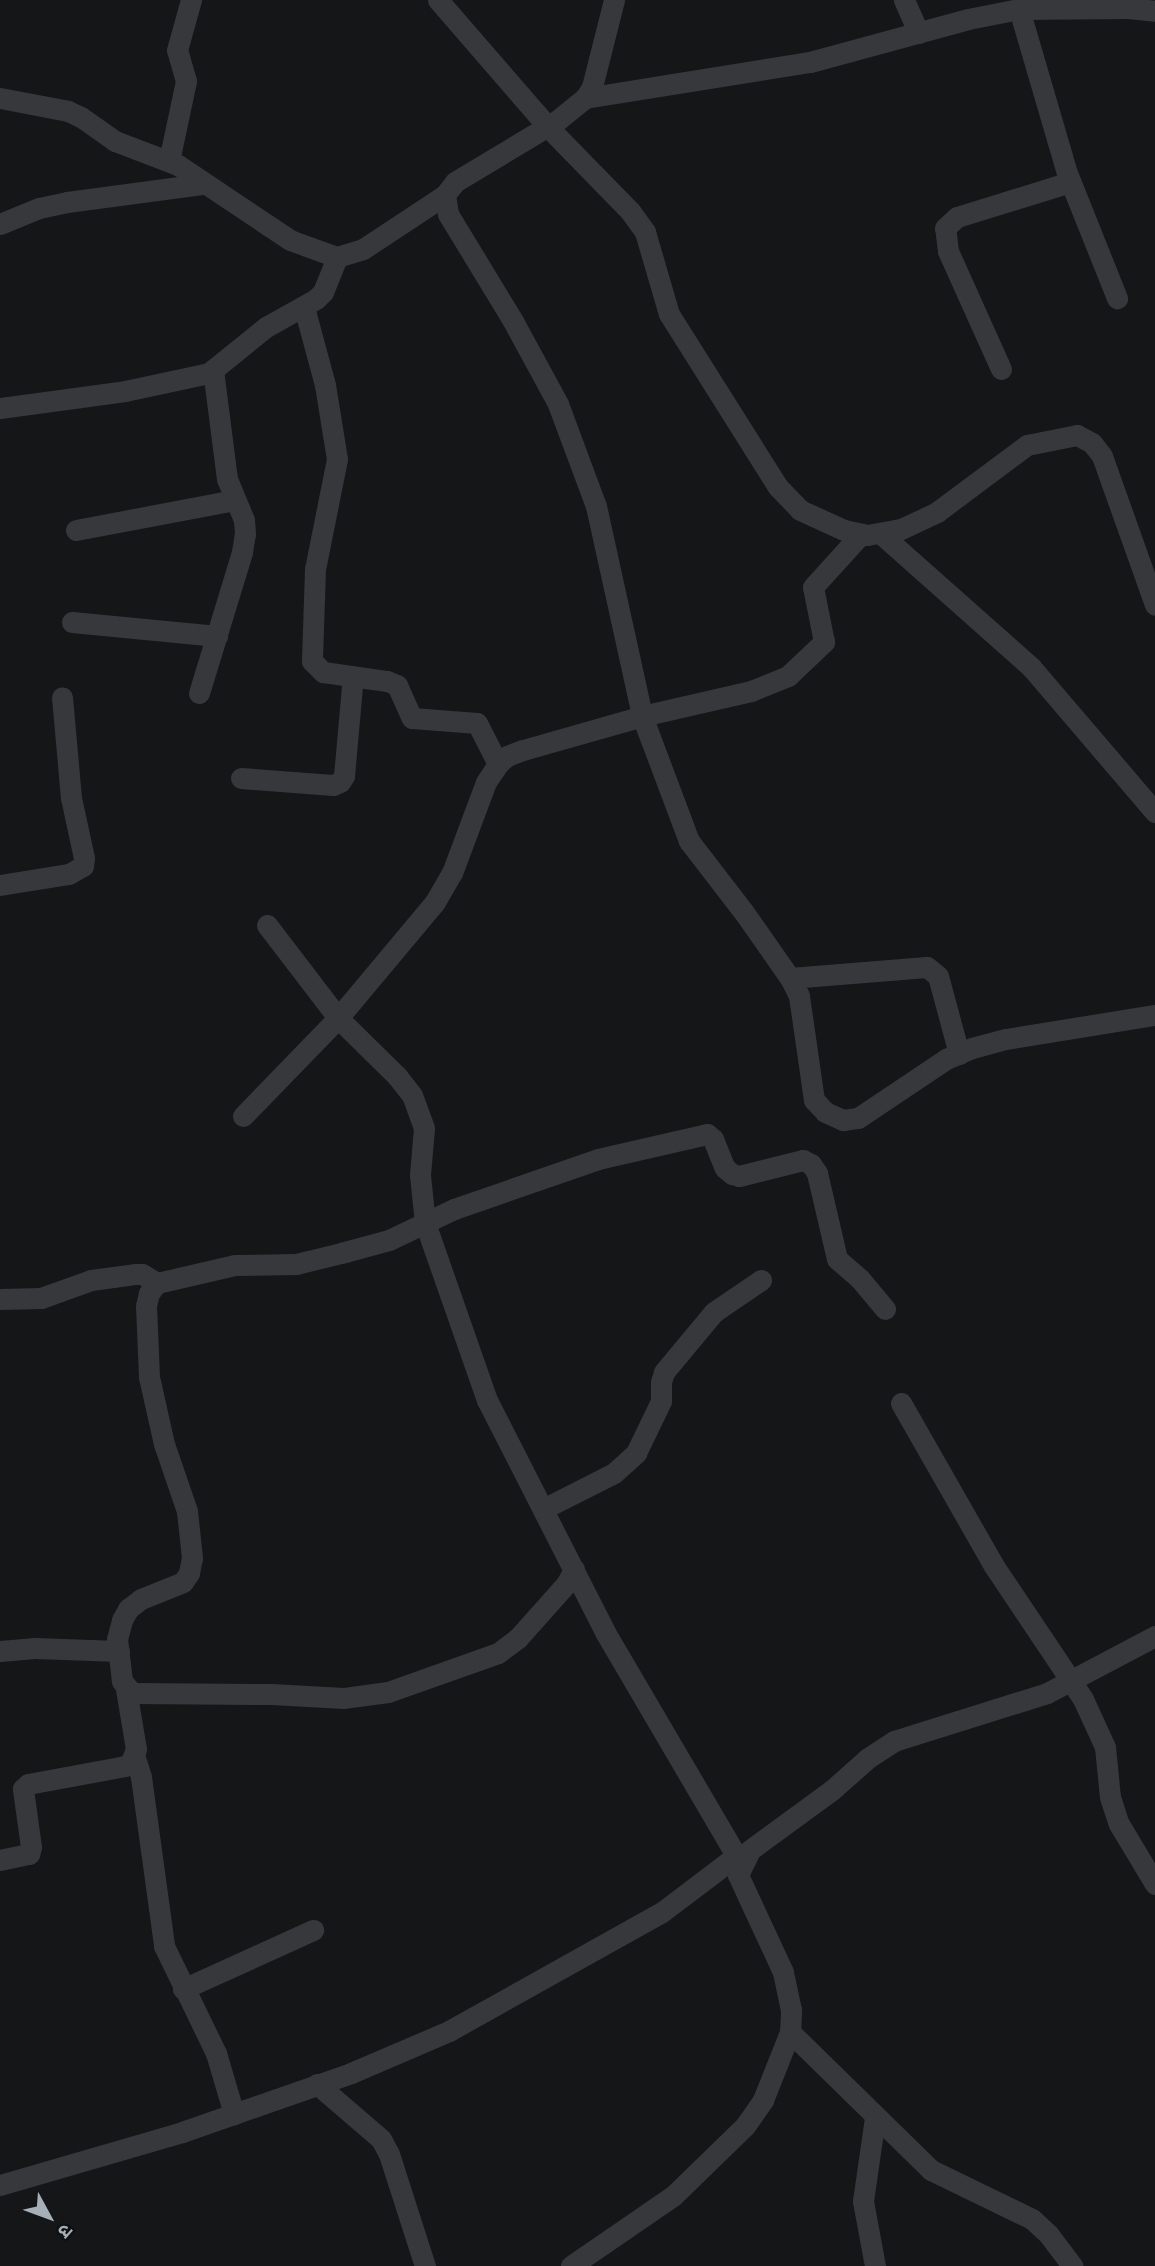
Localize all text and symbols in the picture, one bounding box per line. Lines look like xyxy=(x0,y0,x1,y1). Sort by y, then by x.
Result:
north arrow xyxy=(14,2182,84,2252)
text: उ xyxy=(52,2219,78,2244)

